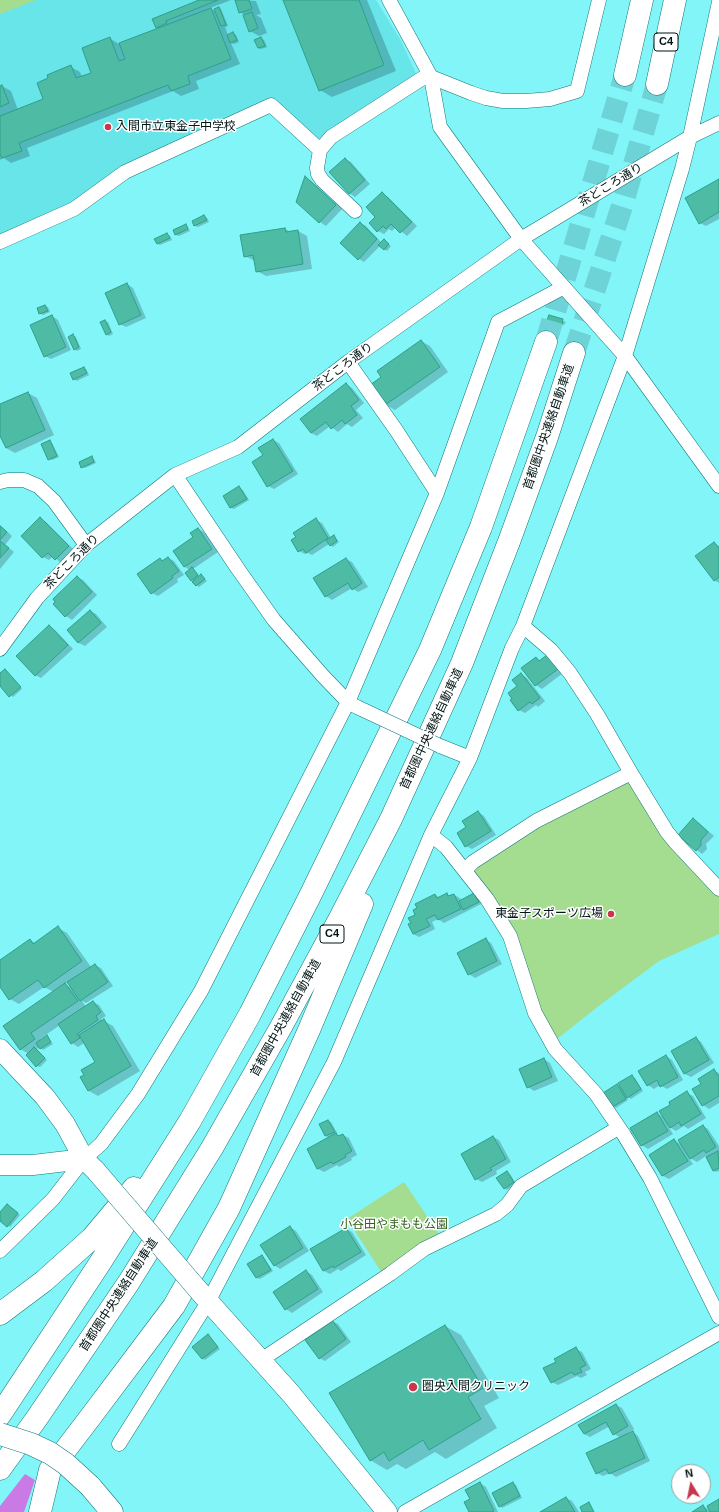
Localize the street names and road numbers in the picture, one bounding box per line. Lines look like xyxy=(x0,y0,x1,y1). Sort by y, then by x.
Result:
road number: C4 xyxy=(654,33,678,51)
street label: 茶どころ通り xyxy=(576,160,646,210)
street label: 茶どころ通り xyxy=(310,340,376,394)
street label: 首都圏中央連絡自動車道 xyxy=(521,362,577,492)
street label: 茶どころ通り xyxy=(41,531,103,593)
street label: 首都圏中央連絡自動車道 xyxy=(398,666,466,792)
road number: C4 xyxy=(320,925,344,943)
street label: 首都圏中央連絡自動車道 xyxy=(248,957,324,1079)
street label: 首都圏中央連絡自動車道 xyxy=(77,1236,161,1354)

